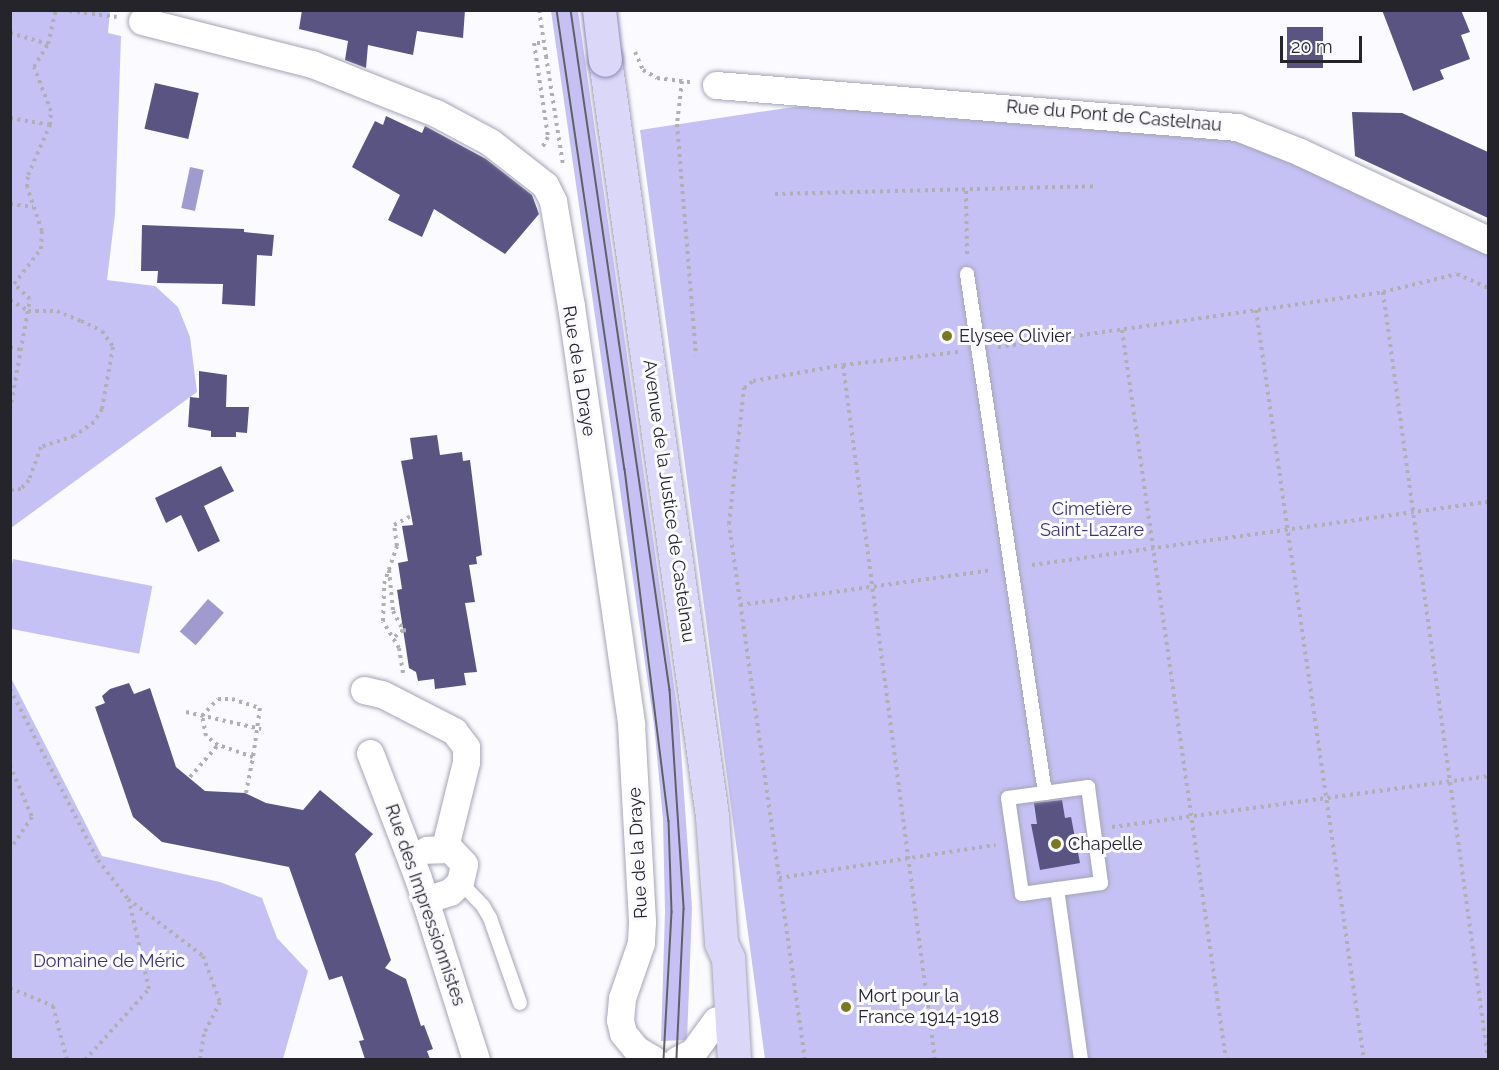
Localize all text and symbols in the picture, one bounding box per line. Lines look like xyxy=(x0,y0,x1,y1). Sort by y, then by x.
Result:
scale bar xyxy=(1283,24,1366,62)
text: 20 m xyxy=(1291,36,1333,57)
street label: Rue du Pont de Castelnau xyxy=(1005,96,1223,136)
street label: Rue de la Draye xyxy=(558,304,600,438)
place label: Elysee Olivier xyxy=(959,325,1071,347)
marker: Elysee Olivier xyxy=(940,329,954,343)
street label: Avenue de la Justice de Castelnau xyxy=(638,358,700,644)
park label: Cimetière Saint-Lazare xyxy=(1040,499,1144,542)
street label: Rue de la Draye xyxy=(624,787,652,919)
street label: Rue des Impressionnistes xyxy=(380,801,470,1009)
place label: Chapelle xyxy=(1068,833,1143,855)
marker: Chapelle xyxy=(1049,837,1063,851)
park label: Domaine de Méric xyxy=(33,950,185,972)
place label: Mort pour la France 1914-1918 xyxy=(858,986,999,1028)
marker: Mort pour la France 1914-1918 xyxy=(839,1000,853,1014)

